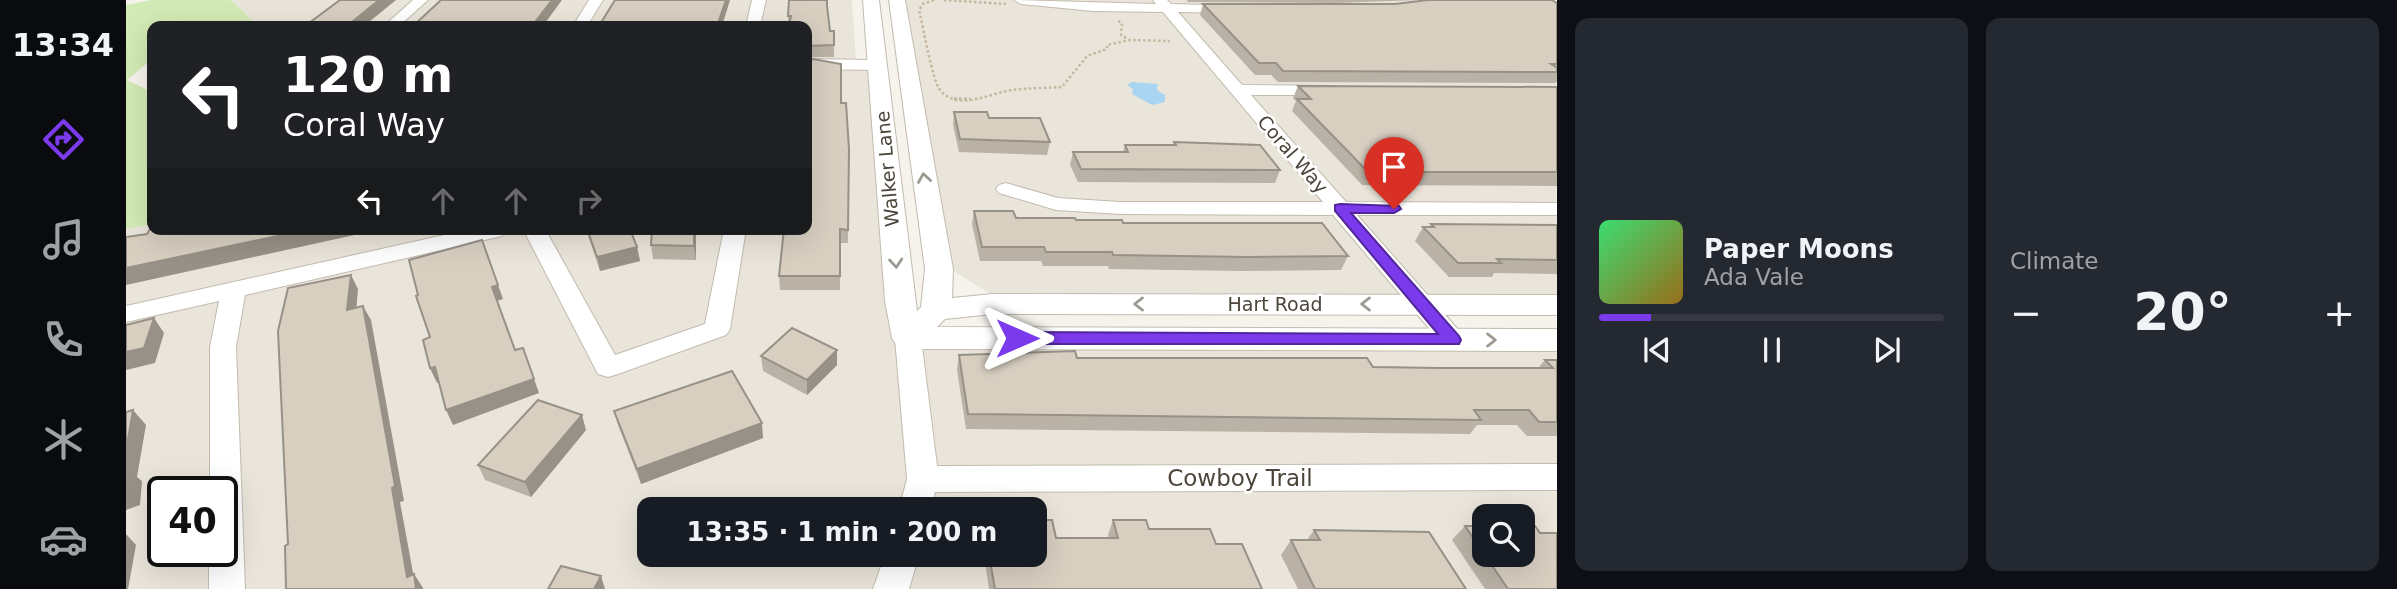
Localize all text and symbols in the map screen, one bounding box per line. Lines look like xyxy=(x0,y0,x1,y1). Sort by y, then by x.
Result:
text: 13:34 xyxy=(12,26,114,64)
text: 120 m xyxy=(283,47,453,104)
icon: left xyxy=(168,49,259,140)
text: Coral Way xyxy=(283,106,445,144)
street label: Walker Lane xyxy=(871,110,903,228)
street label: Coral Way xyxy=(1253,111,1333,197)
icon: directions xyxy=(39,115,88,164)
pin xyxy=(1364,137,1424,209)
icon: arrive xyxy=(1375,148,1413,186)
one-way arrow xyxy=(917,172,932,184)
icon: left xyxy=(351,182,389,220)
icon: ahead xyxy=(424,182,462,220)
icon: ahead xyxy=(497,182,535,220)
icon: right xyxy=(570,182,608,220)
icon: music xyxy=(39,215,88,264)
text: Paper Moons xyxy=(1704,234,1894,264)
text: Climate xyxy=(2010,248,2099,274)
one-way arrow xyxy=(888,258,903,269)
text: Ada Vale xyxy=(1704,264,1804,290)
text: 20° xyxy=(2133,282,2232,342)
text: − xyxy=(2010,291,2042,335)
text: + xyxy=(2323,291,2355,335)
street label: Hart Road xyxy=(1228,293,1322,315)
one-way arrow xyxy=(1133,296,1144,312)
one-way arrow xyxy=(1361,296,1372,311)
position arrow xyxy=(980,301,1054,375)
icon: phone xyxy=(39,315,88,364)
icon: previous xyxy=(1638,331,1676,369)
icon: pause xyxy=(1753,331,1791,369)
icon: next xyxy=(1868,331,1906,369)
one-way arrow xyxy=(1486,332,1497,348)
icon: climate xyxy=(39,415,88,464)
street label: Cowboy Trail xyxy=(1167,465,1313,491)
speed limit sign: 40 xyxy=(147,476,238,567)
map controls xyxy=(1472,504,1535,567)
button: search xyxy=(1472,504,1535,567)
icon: car xyxy=(39,515,88,564)
text: 13:35 · 1 min · 200 m xyxy=(687,517,997,547)

